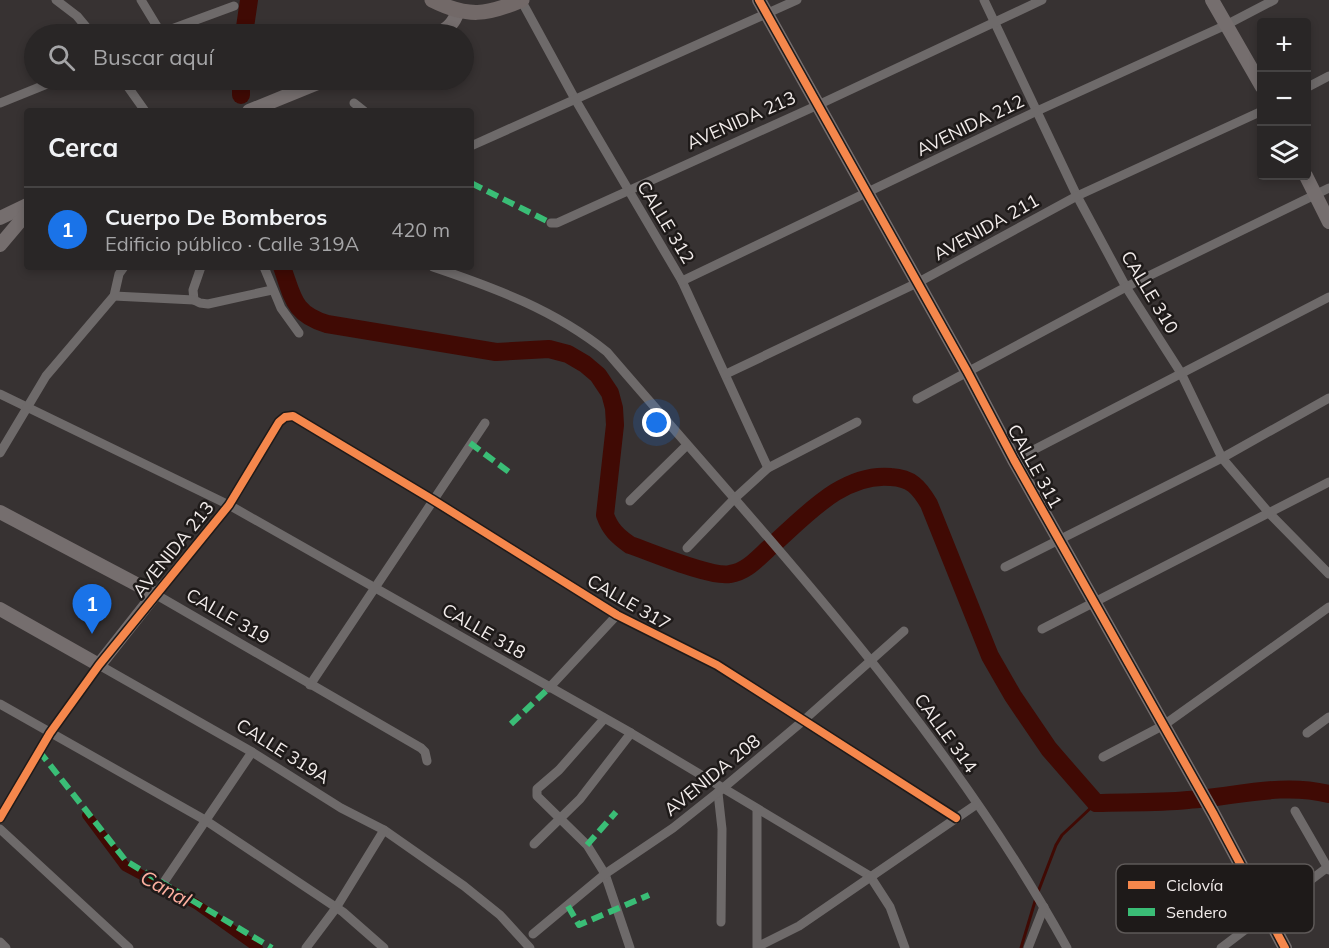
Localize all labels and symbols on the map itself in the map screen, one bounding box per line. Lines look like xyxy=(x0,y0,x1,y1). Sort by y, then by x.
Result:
street label: AVENIDA 213 xyxy=(683,86,799,154)
street label: AVENIDA 212 xyxy=(912,89,1028,161)
street label: CALLE 312 xyxy=(632,176,700,268)
street label: AVENIDA 211 xyxy=(929,189,1043,265)
street label: CALLE 310 xyxy=(1116,246,1184,338)
your location xyxy=(642,408,671,437)
street label: CALLE 311 xyxy=(1003,420,1067,512)
street label: AVENIDA 213 xyxy=(127,496,219,602)
street label: CALLE 317 xyxy=(583,569,675,635)
street label: CALLE 319 xyxy=(182,583,274,649)
pin: 1 xyxy=(72,584,112,634)
street label: CALLE 318 xyxy=(438,598,530,664)
street label: CALLE 314 xyxy=(910,689,983,777)
street label: CALLE 319A xyxy=(232,713,334,789)
street label: AVENIDA 208 xyxy=(659,729,765,821)
water label: Canal xyxy=(136,864,196,912)
legend xyxy=(1116,864,1314,933)
text: Ciclovía xyxy=(1166,875,1223,895)
text: Sendero xyxy=(1166,902,1227,922)

